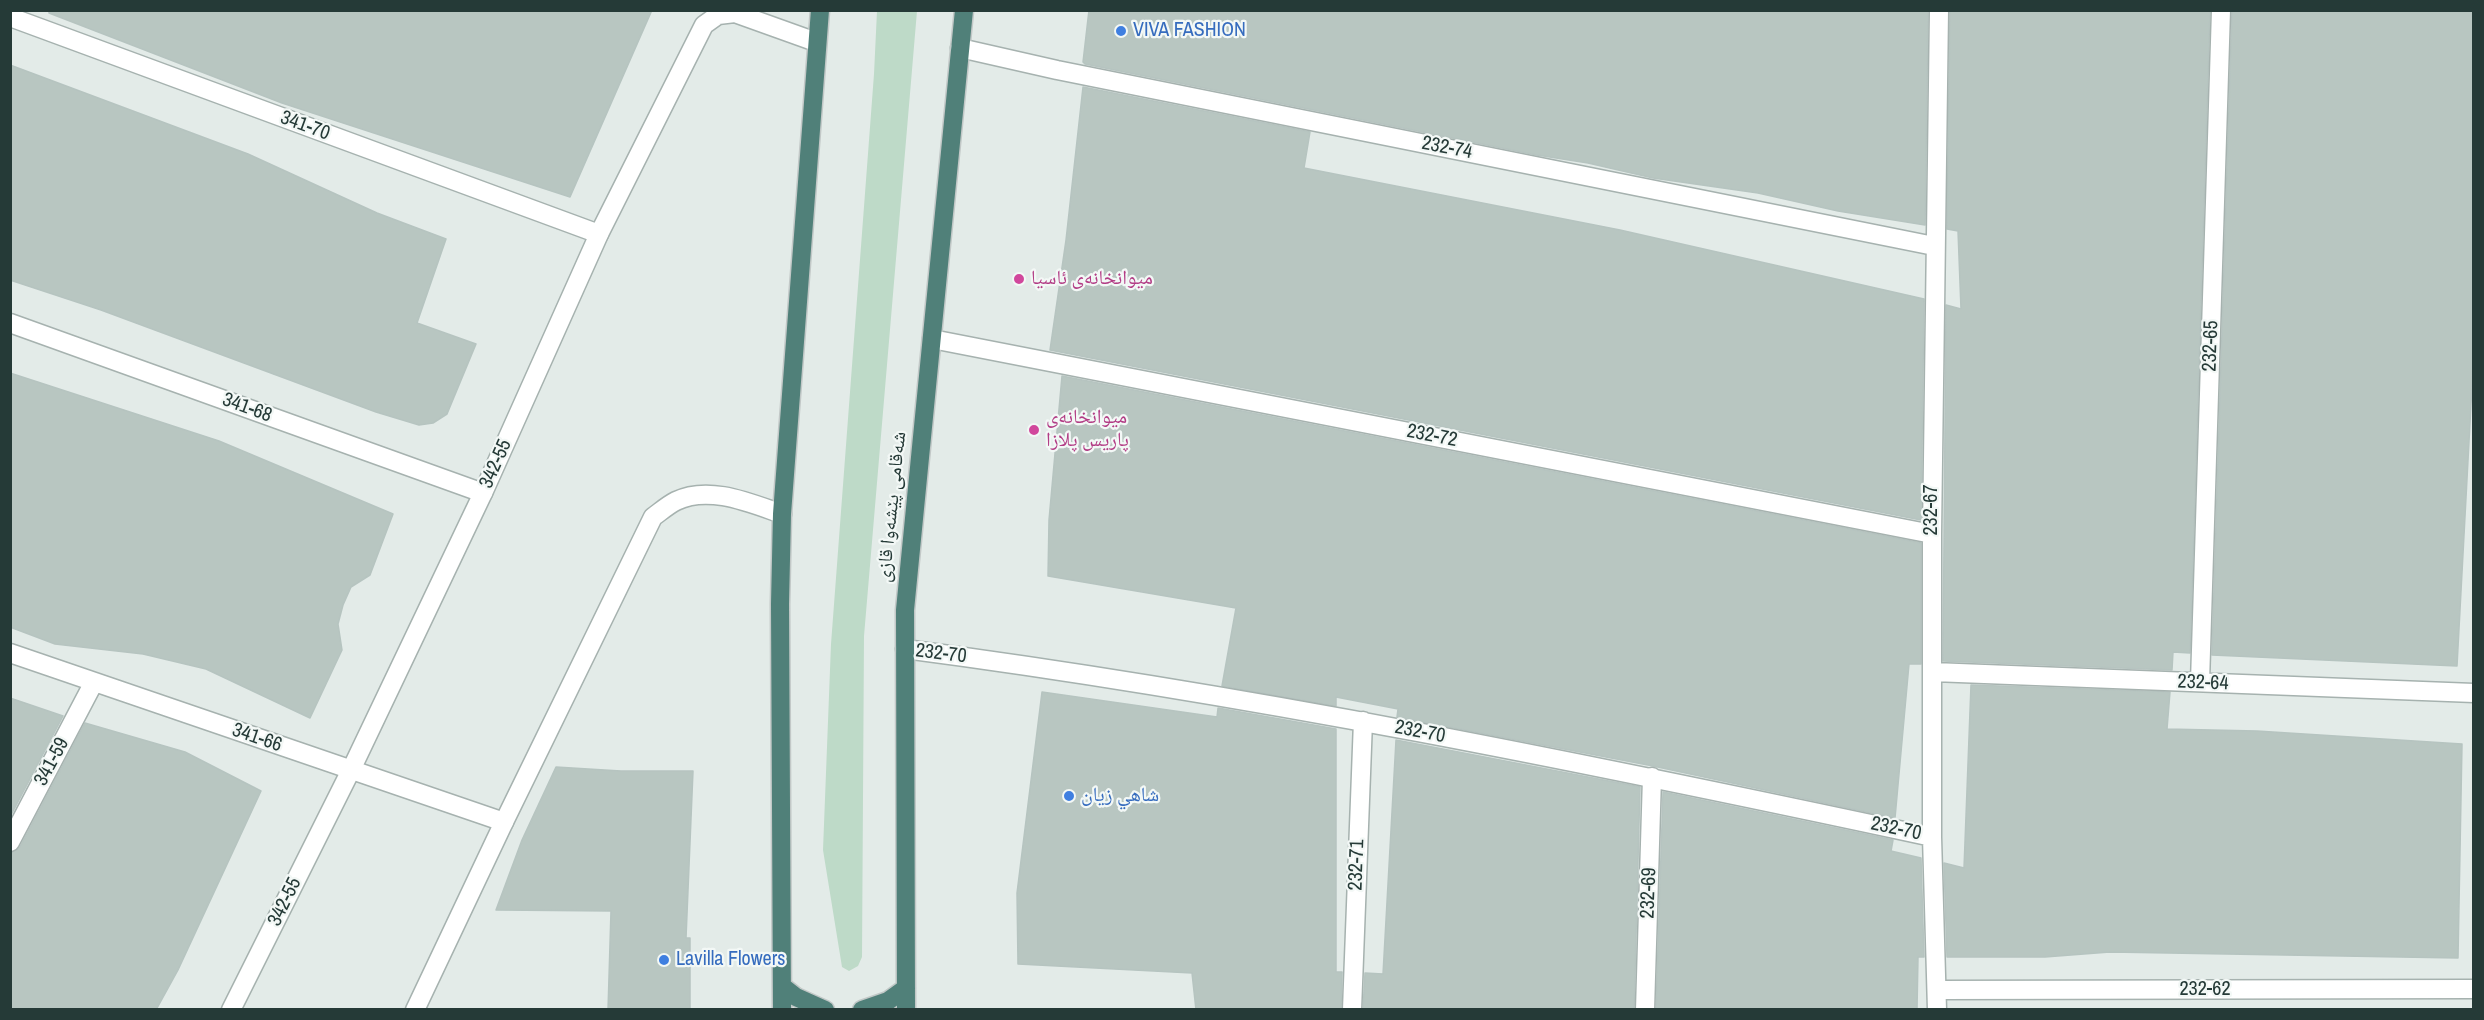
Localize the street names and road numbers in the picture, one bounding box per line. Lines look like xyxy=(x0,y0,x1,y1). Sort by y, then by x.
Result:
street label: 341-70 xyxy=(277,106,333,146)
street label: 232-74 xyxy=(1420,131,1474,165)
street label: 232-65 xyxy=(2198,320,2224,372)
street label: 341-68 xyxy=(219,388,275,428)
street label: 232-72 xyxy=(1405,419,1459,453)
street label: شەقامی پێشەوا قازی xyxy=(872,430,912,584)
street label: 342-55 xyxy=(475,436,517,492)
street label: 232-67 xyxy=(1920,484,1944,536)
street label: 232-70 xyxy=(914,639,968,669)
street label: 232-64 xyxy=(2177,670,2229,696)
street label: 232-70 xyxy=(1393,715,1447,749)
street label: 341-66 xyxy=(229,718,285,758)
street label: 341-59 xyxy=(29,734,75,790)
street label: 232-70 xyxy=(1869,812,1923,846)
street label: 232-71 xyxy=(1344,839,1370,891)
street label: 232-69 xyxy=(1636,867,1662,919)
street label: 342-55 xyxy=(263,874,307,930)
street label: 232-62 xyxy=(2179,978,2231,1002)

